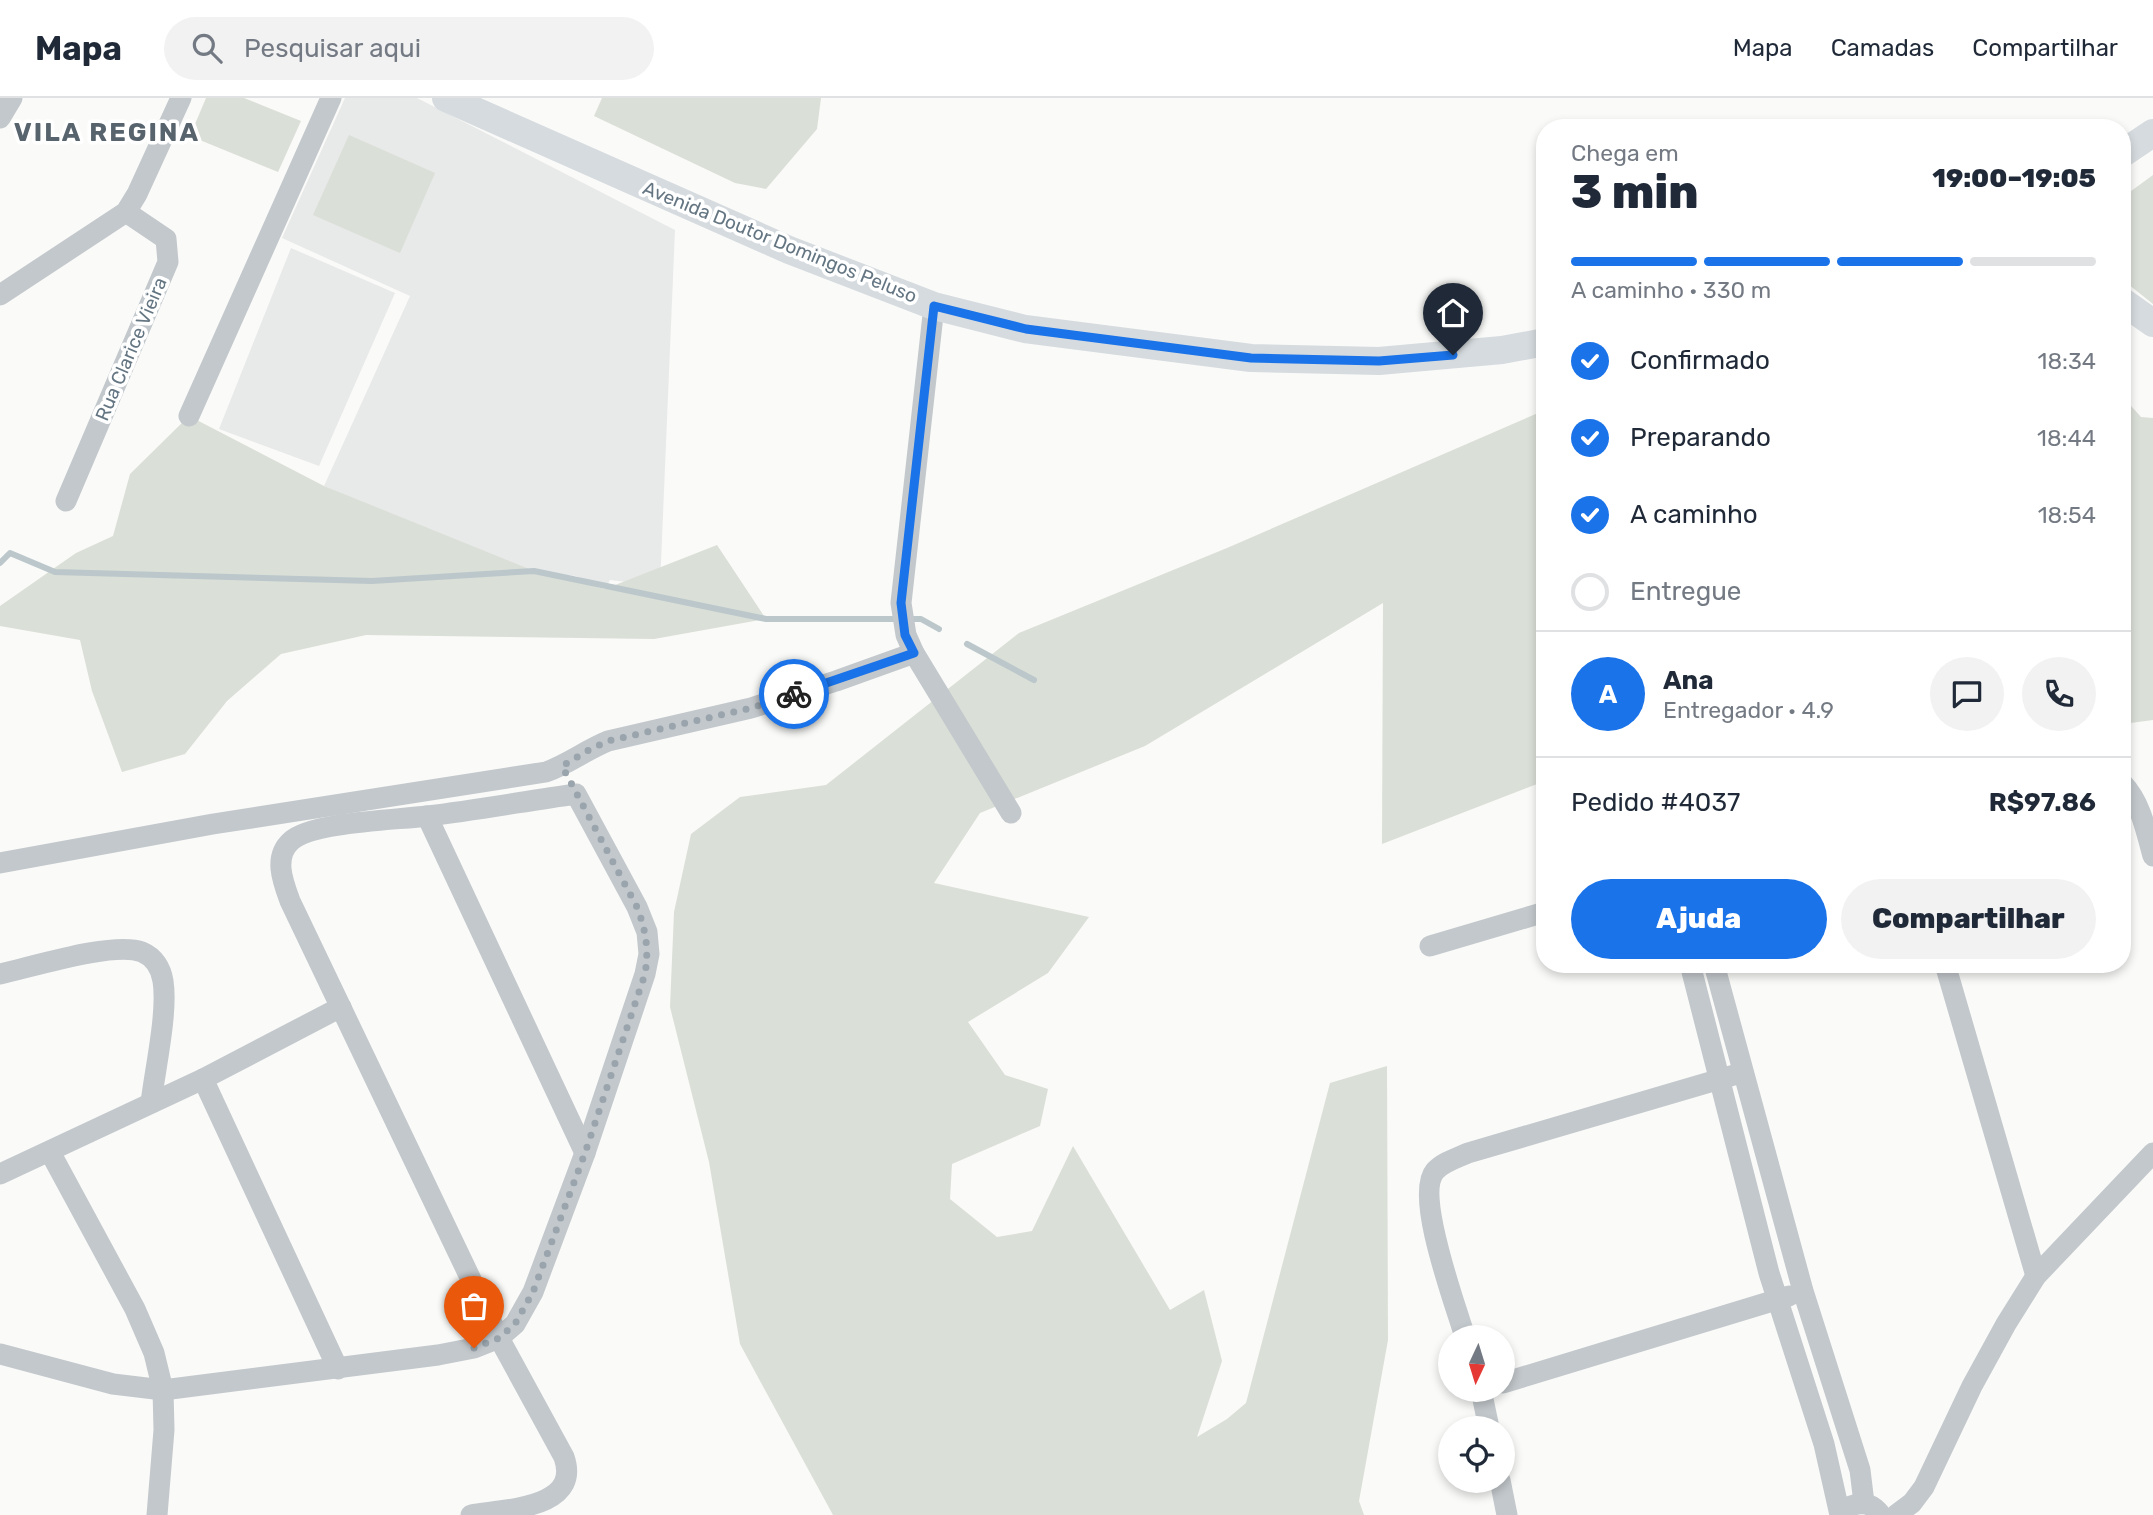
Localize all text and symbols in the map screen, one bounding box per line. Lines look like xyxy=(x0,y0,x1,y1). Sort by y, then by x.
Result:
search box xyxy=(164,17,654,80)
text: Mapa xyxy=(35,29,122,68)
icon: search xyxy=(188,29,226,67)
text: Pesquisar aqui xyxy=(244,33,421,64)
text: Mapa xyxy=(1733,34,1793,62)
text: Camadas xyxy=(1831,34,1934,62)
text: Compartilhar xyxy=(1972,34,2118,62)
district label: VILA REGINA xyxy=(14,117,200,148)
text: Chega em xyxy=(1571,139,1679,167)
text: 19:00–19:05 xyxy=(1932,163,2096,194)
text: 3 min xyxy=(1571,165,1699,220)
street label: Avenida Doutor Domingos Peluso xyxy=(640,176,920,308)
street label: Rua Clarice Vieira xyxy=(90,274,172,424)
text: A caminho · 330 m xyxy=(1571,276,1771,304)
pin xyxy=(1423,283,1483,355)
icon: home xyxy=(1434,294,1472,332)
icon: check xyxy=(1571,342,1609,380)
text: Confirmado xyxy=(1630,345,1770,376)
text: 18:34 xyxy=(2038,347,2096,375)
icon: check xyxy=(1571,419,1609,457)
text: Preparando xyxy=(1630,422,1771,453)
text: 18:44 xyxy=(2037,424,2096,452)
icon: check xyxy=(1571,496,1609,534)
text: A caminho xyxy=(1630,499,1758,530)
text: 18:54 xyxy=(2038,501,2096,529)
text: Entregue xyxy=(1630,576,1741,607)
button: chat xyxy=(1930,657,2004,731)
button: phone xyxy=(2022,657,2096,731)
courier xyxy=(759,659,829,729)
text: Ana xyxy=(1663,665,1714,696)
icon: bike xyxy=(775,675,813,713)
text: A xyxy=(1599,679,1617,710)
text: Entregador · 4.9 xyxy=(1663,696,1834,724)
text: Pedido #4037 xyxy=(1571,787,1740,818)
text: R$97.86 xyxy=(1989,787,2096,818)
button: Ajuda xyxy=(1571,879,1827,959)
button: Compartilhar xyxy=(1841,879,2096,959)
pin xyxy=(444,1276,504,1348)
icon: bag xyxy=(455,1287,493,1325)
north arrow xyxy=(1438,1325,1516,1402)
map controls xyxy=(1438,1325,1515,1493)
button: locate xyxy=(1438,1416,1515,1493)

